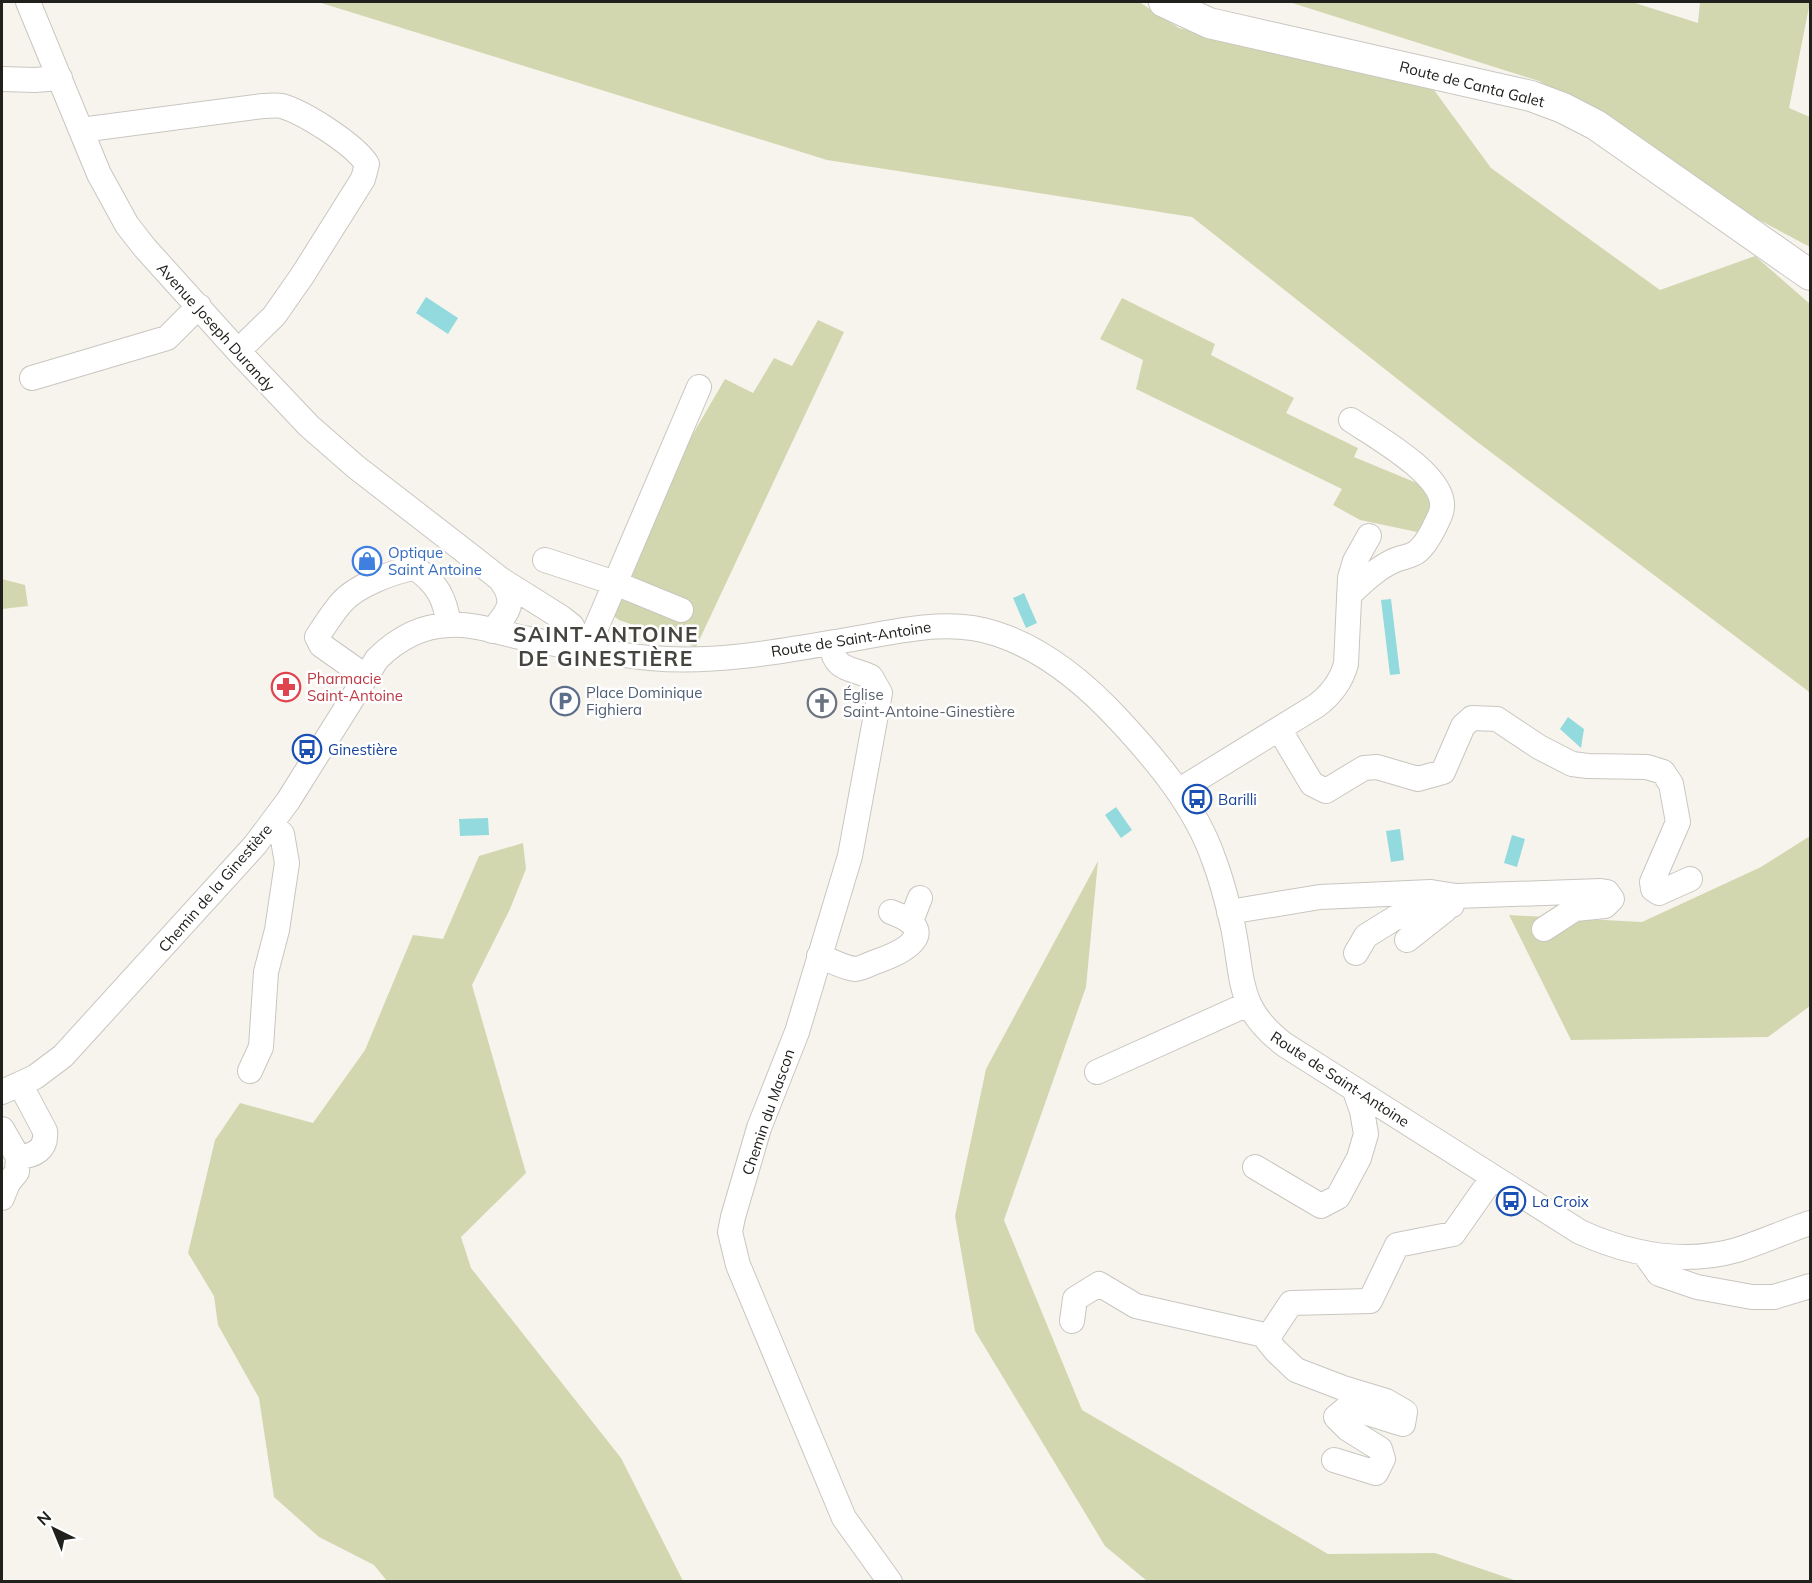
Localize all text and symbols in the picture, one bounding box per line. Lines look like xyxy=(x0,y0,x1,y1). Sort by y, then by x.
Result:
street label: Route de Canta Galet xyxy=(1398,57,1546,111)
street label: Avenue Joseph Durandy xyxy=(153,259,279,395)
place label: Optique Saint Antoine xyxy=(388,543,482,579)
shop icon: Optique Saint Antoine xyxy=(351,545,383,577)
street label: Route de Saint-Antoine xyxy=(770,617,932,661)
district label: SAINT-ANTOINE DE GINESTIÈRE xyxy=(513,621,699,671)
place label: Pharmacie Saint-Antoine xyxy=(307,669,403,705)
pharmacy icon: Pharmacie Saint-Antoine xyxy=(270,671,302,703)
place label: Place Dominique Fighiera xyxy=(586,683,702,719)
parking icon: Place Dominique Fighiera xyxy=(549,685,581,717)
place label: Église Saint-Antoine-Ginestière xyxy=(843,685,1015,721)
church icon: Église Saint-Antoine-Ginestière xyxy=(806,687,838,719)
bus stop icon: Ginestière xyxy=(291,733,323,765)
place label: Ginestière xyxy=(328,740,397,759)
bus stop icon: Barilli xyxy=(1181,783,1213,815)
place label: Barilli xyxy=(1218,790,1257,809)
street label: Chemin de la Ginestière xyxy=(154,820,276,956)
street label: Route de Saint-Antoine xyxy=(1267,1027,1413,1131)
street label: Chemin du Mascon xyxy=(738,1046,798,1178)
bus stop icon: La Croix xyxy=(1495,1185,1527,1217)
place label: La Croix xyxy=(1532,1192,1589,1211)
north arrow xyxy=(24,1499,84,1559)
text: N xyxy=(33,1507,55,1529)

